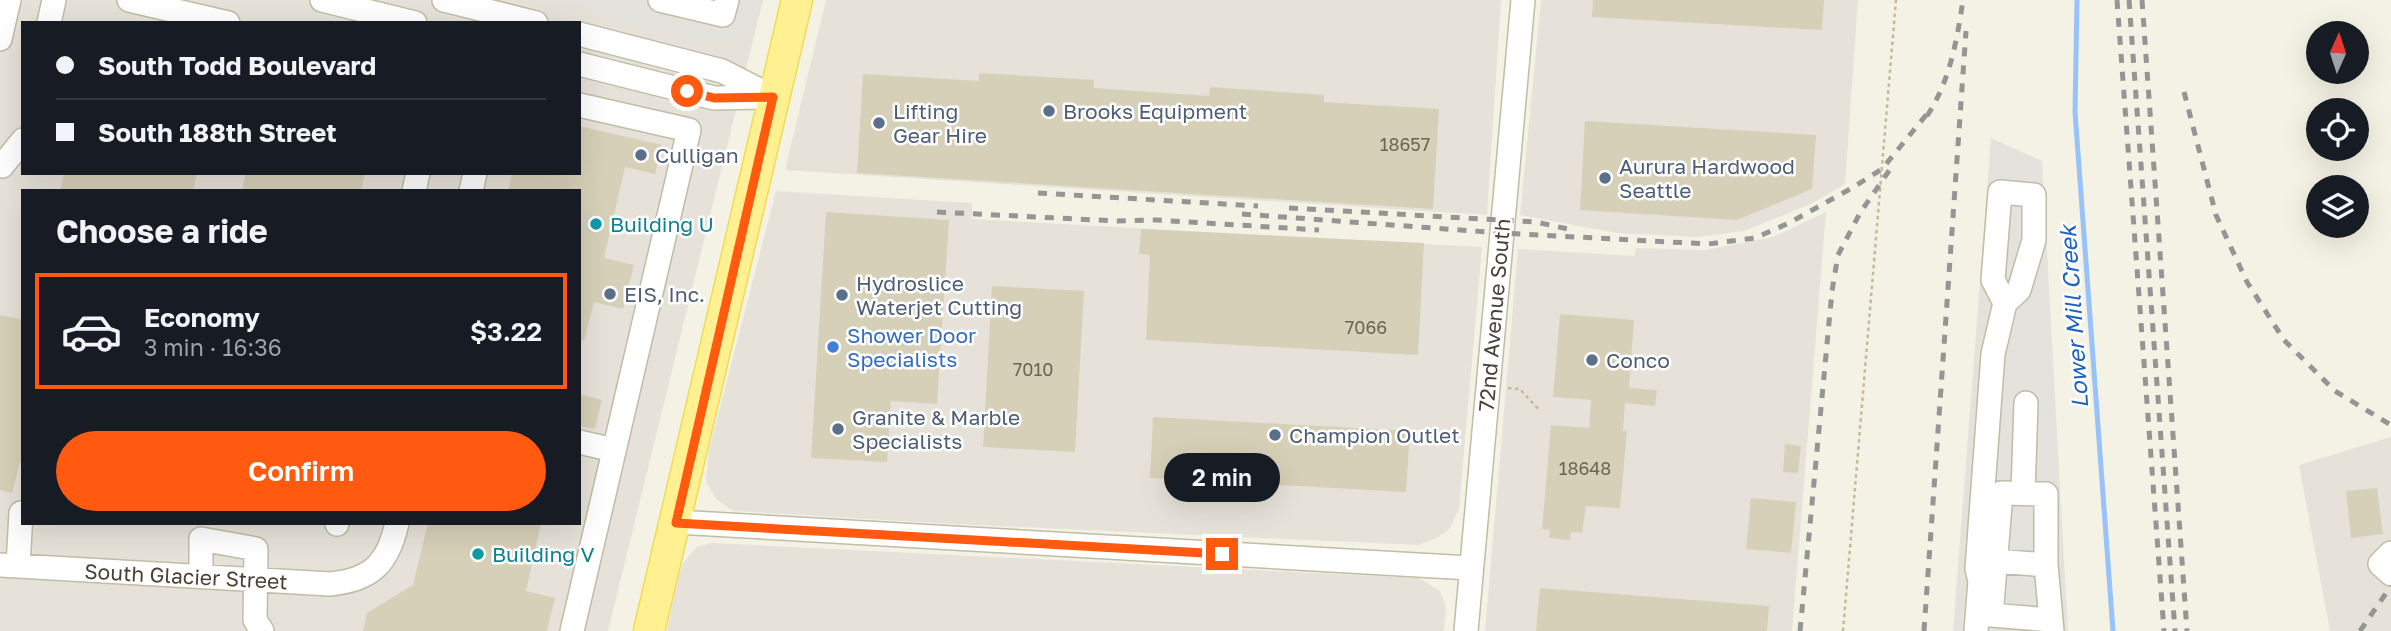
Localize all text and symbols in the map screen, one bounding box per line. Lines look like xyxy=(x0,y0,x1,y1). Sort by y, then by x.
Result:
north arrow xyxy=(2306,21,2370,84)
map controls xyxy=(2306,21,2369,238)
text: South Todd Boulevard xyxy=(98,50,376,81)
route start xyxy=(671,75,703,107)
place label: Lifting Gear Hire xyxy=(893,98,987,148)
place label: Brooks Equipment xyxy=(1063,98,1247,124)
button: locate xyxy=(2306,98,2369,161)
marker: Brooks Equipment xyxy=(1041,103,1057,119)
marker: Lifting Gear Hire xyxy=(871,115,887,131)
text: South 188th Street xyxy=(98,117,337,148)
house number: 18657 xyxy=(1380,133,1430,155)
place label: Culligan xyxy=(655,142,739,168)
marker: Culligan xyxy=(633,147,649,163)
place label: Aurura Hardwood Seattle xyxy=(1619,153,1795,203)
marker: Aurura Hardwood Seattle xyxy=(1597,170,1613,186)
button: layers xyxy=(2306,175,2369,238)
place label: Building U xyxy=(610,211,714,237)
text: Choose a ride xyxy=(56,212,268,250)
marker: Building U xyxy=(588,216,604,232)
street label: 72nd Avenue South xyxy=(1473,217,1515,413)
water label: Lower Mill Creek xyxy=(2052,223,2093,409)
place label: Hydroslice Waterjet Cutting xyxy=(856,270,1022,320)
place label: EIS, Inc. xyxy=(624,281,705,307)
marker: EIS, Inc. xyxy=(602,286,618,302)
marker: Hydroslice Waterjet Cutting xyxy=(834,287,850,303)
icon: car xyxy=(60,300,123,363)
text: Economy xyxy=(144,302,260,333)
text: $3.22 xyxy=(470,316,542,347)
house number: 7066 xyxy=(1345,316,1387,338)
place label: Shower Door Specialists xyxy=(847,322,976,372)
text: 3 min · 16:36 xyxy=(144,333,282,361)
marker: Shower Door Specialists xyxy=(825,339,841,355)
place label: Conco xyxy=(1606,347,1670,373)
marker: Conco xyxy=(1584,352,1600,368)
house number: 7010 xyxy=(1013,358,1053,380)
place label: Granite & Marble Specialists xyxy=(852,404,1020,454)
marker: Granite & Marble Specialists xyxy=(830,421,846,437)
place label: Champion Outlet xyxy=(1289,422,1460,448)
marker: Champion Outlet xyxy=(1267,427,1283,443)
button: Confirm xyxy=(56,431,546,511)
callout: 2 min xyxy=(1164,452,1280,502)
house number: 18648 xyxy=(1559,457,1611,479)
text: 2 min xyxy=(1192,463,1252,491)
route end xyxy=(1206,538,1238,570)
place label: Building V xyxy=(492,541,595,567)
marker: Building V xyxy=(470,546,486,562)
street label: South Glacier Street xyxy=(84,558,288,594)

